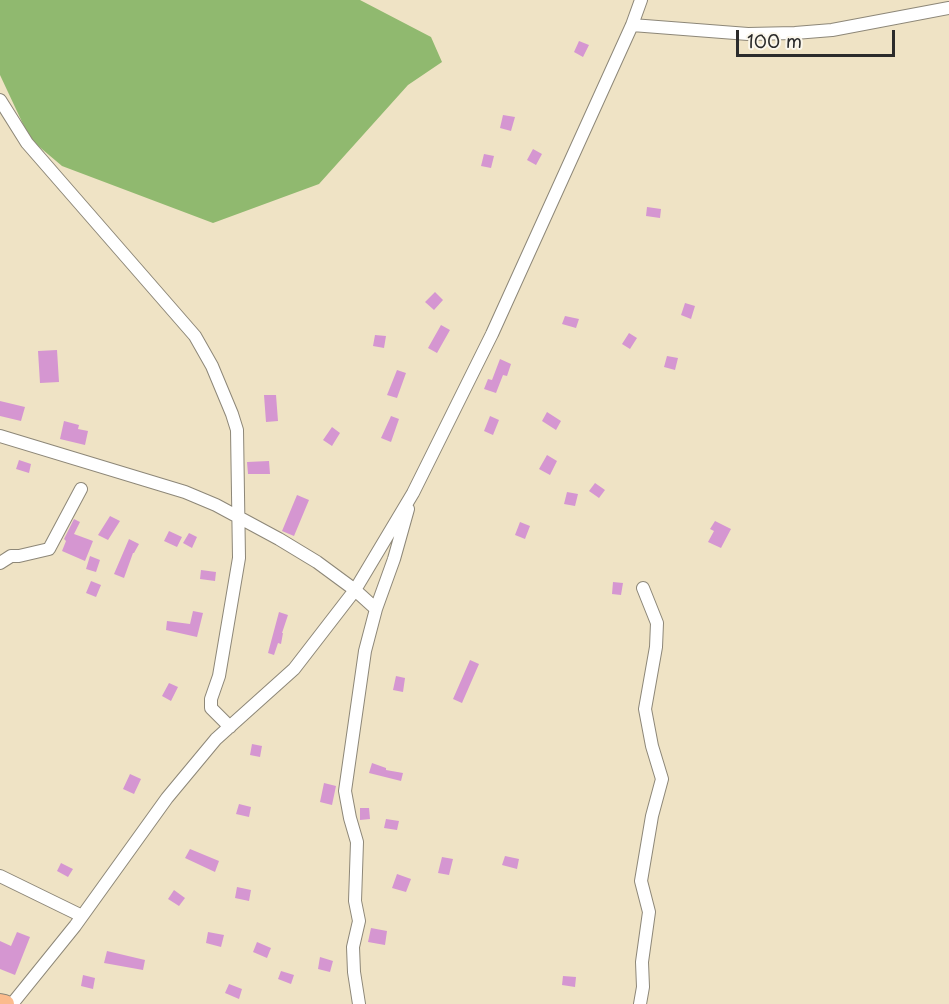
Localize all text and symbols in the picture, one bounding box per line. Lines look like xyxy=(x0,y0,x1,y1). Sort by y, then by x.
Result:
scale bar xyxy=(739,18,898,56)
text: 100 m xyxy=(747,27,802,54)

